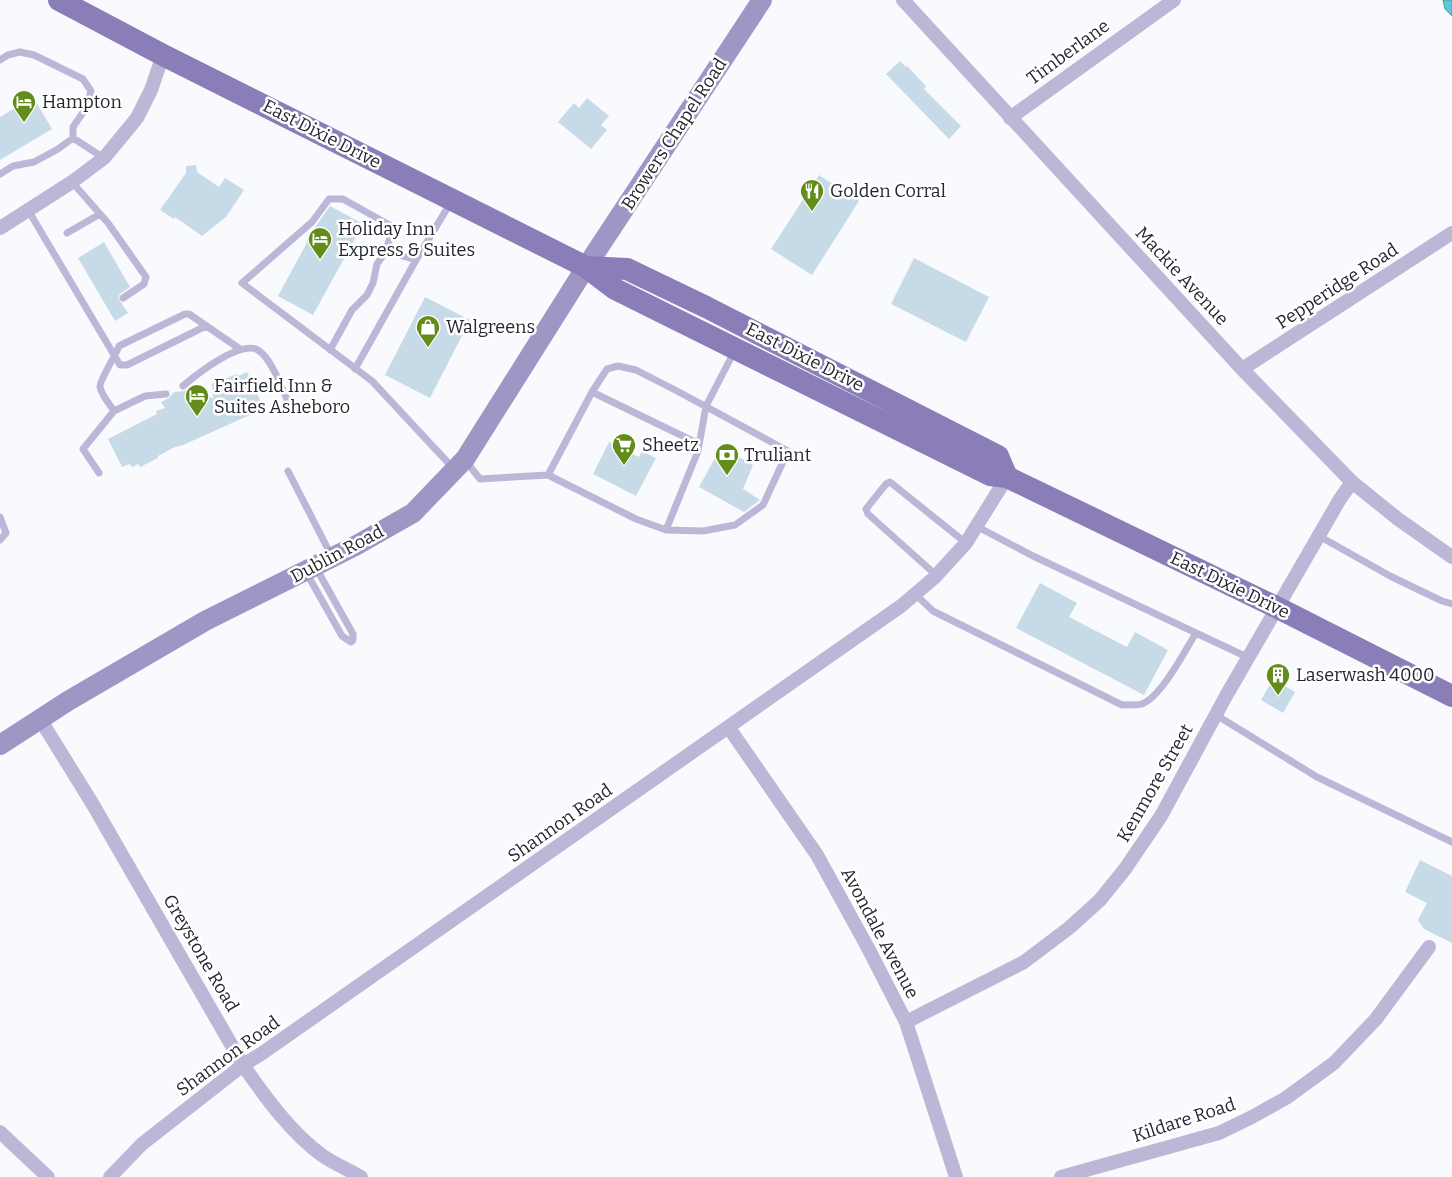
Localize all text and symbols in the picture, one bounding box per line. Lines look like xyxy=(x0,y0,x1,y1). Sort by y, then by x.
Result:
street label: Timberlane xyxy=(1022,15,1114,89)
street label: Browers Chapel Road xyxy=(617,54,731,214)
hotel icon: Hampton xyxy=(11,89,37,123)
place label: Hampton xyxy=(42,91,122,113)
street label: East Dixie Drive xyxy=(259,95,385,173)
restaurant icon: Golden Corral xyxy=(799,178,825,212)
place label: Golden Corral xyxy=(830,180,946,202)
place label: Holiday Inn Express & Suites xyxy=(338,218,475,261)
street label: Mackie Avenue xyxy=(1131,222,1233,330)
hotel icon: Holiday Inn Express & Suites xyxy=(307,226,333,260)
street label: Pepperidge Road xyxy=(1272,238,1402,334)
shop icon: Walgreens xyxy=(415,314,441,348)
place label: Walgreens xyxy=(446,316,535,338)
street label: East Dixie Drive xyxy=(742,318,868,396)
place label: Fairfield Inn & Suites Asheboro xyxy=(214,375,350,418)
hotel icon: Fairfield Inn & Suites Asheboro xyxy=(184,383,210,417)
supermarket icon: Sheetz xyxy=(611,432,637,466)
place label: Sheetz xyxy=(642,434,699,456)
bank icon: Truliant xyxy=(714,442,740,476)
place label: Truliant xyxy=(744,444,812,466)
street label: Dublin Road xyxy=(287,520,388,588)
street label: East Dixie Drive xyxy=(1167,547,1293,623)
building icon: Laserwash 4000 xyxy=(1265,662,1291,696)
place label: Laserwash 4000 xyxy=(1296,664,1435,686)
street label: Kenmore Street xyxy=(1112,720,1198,846)
street label: Shannon Road xyxy=(504,779,617,867)
street label: Avondale Avenue xyxy=(836,864,924,1002)
street label: Greystone Road xyxy=(159,890,244,1016)
street label: Shannon Road xyxy=(172,1011,284,1101)
street label: Kildare Road xyxy=(1130,1093,1238,1147)

